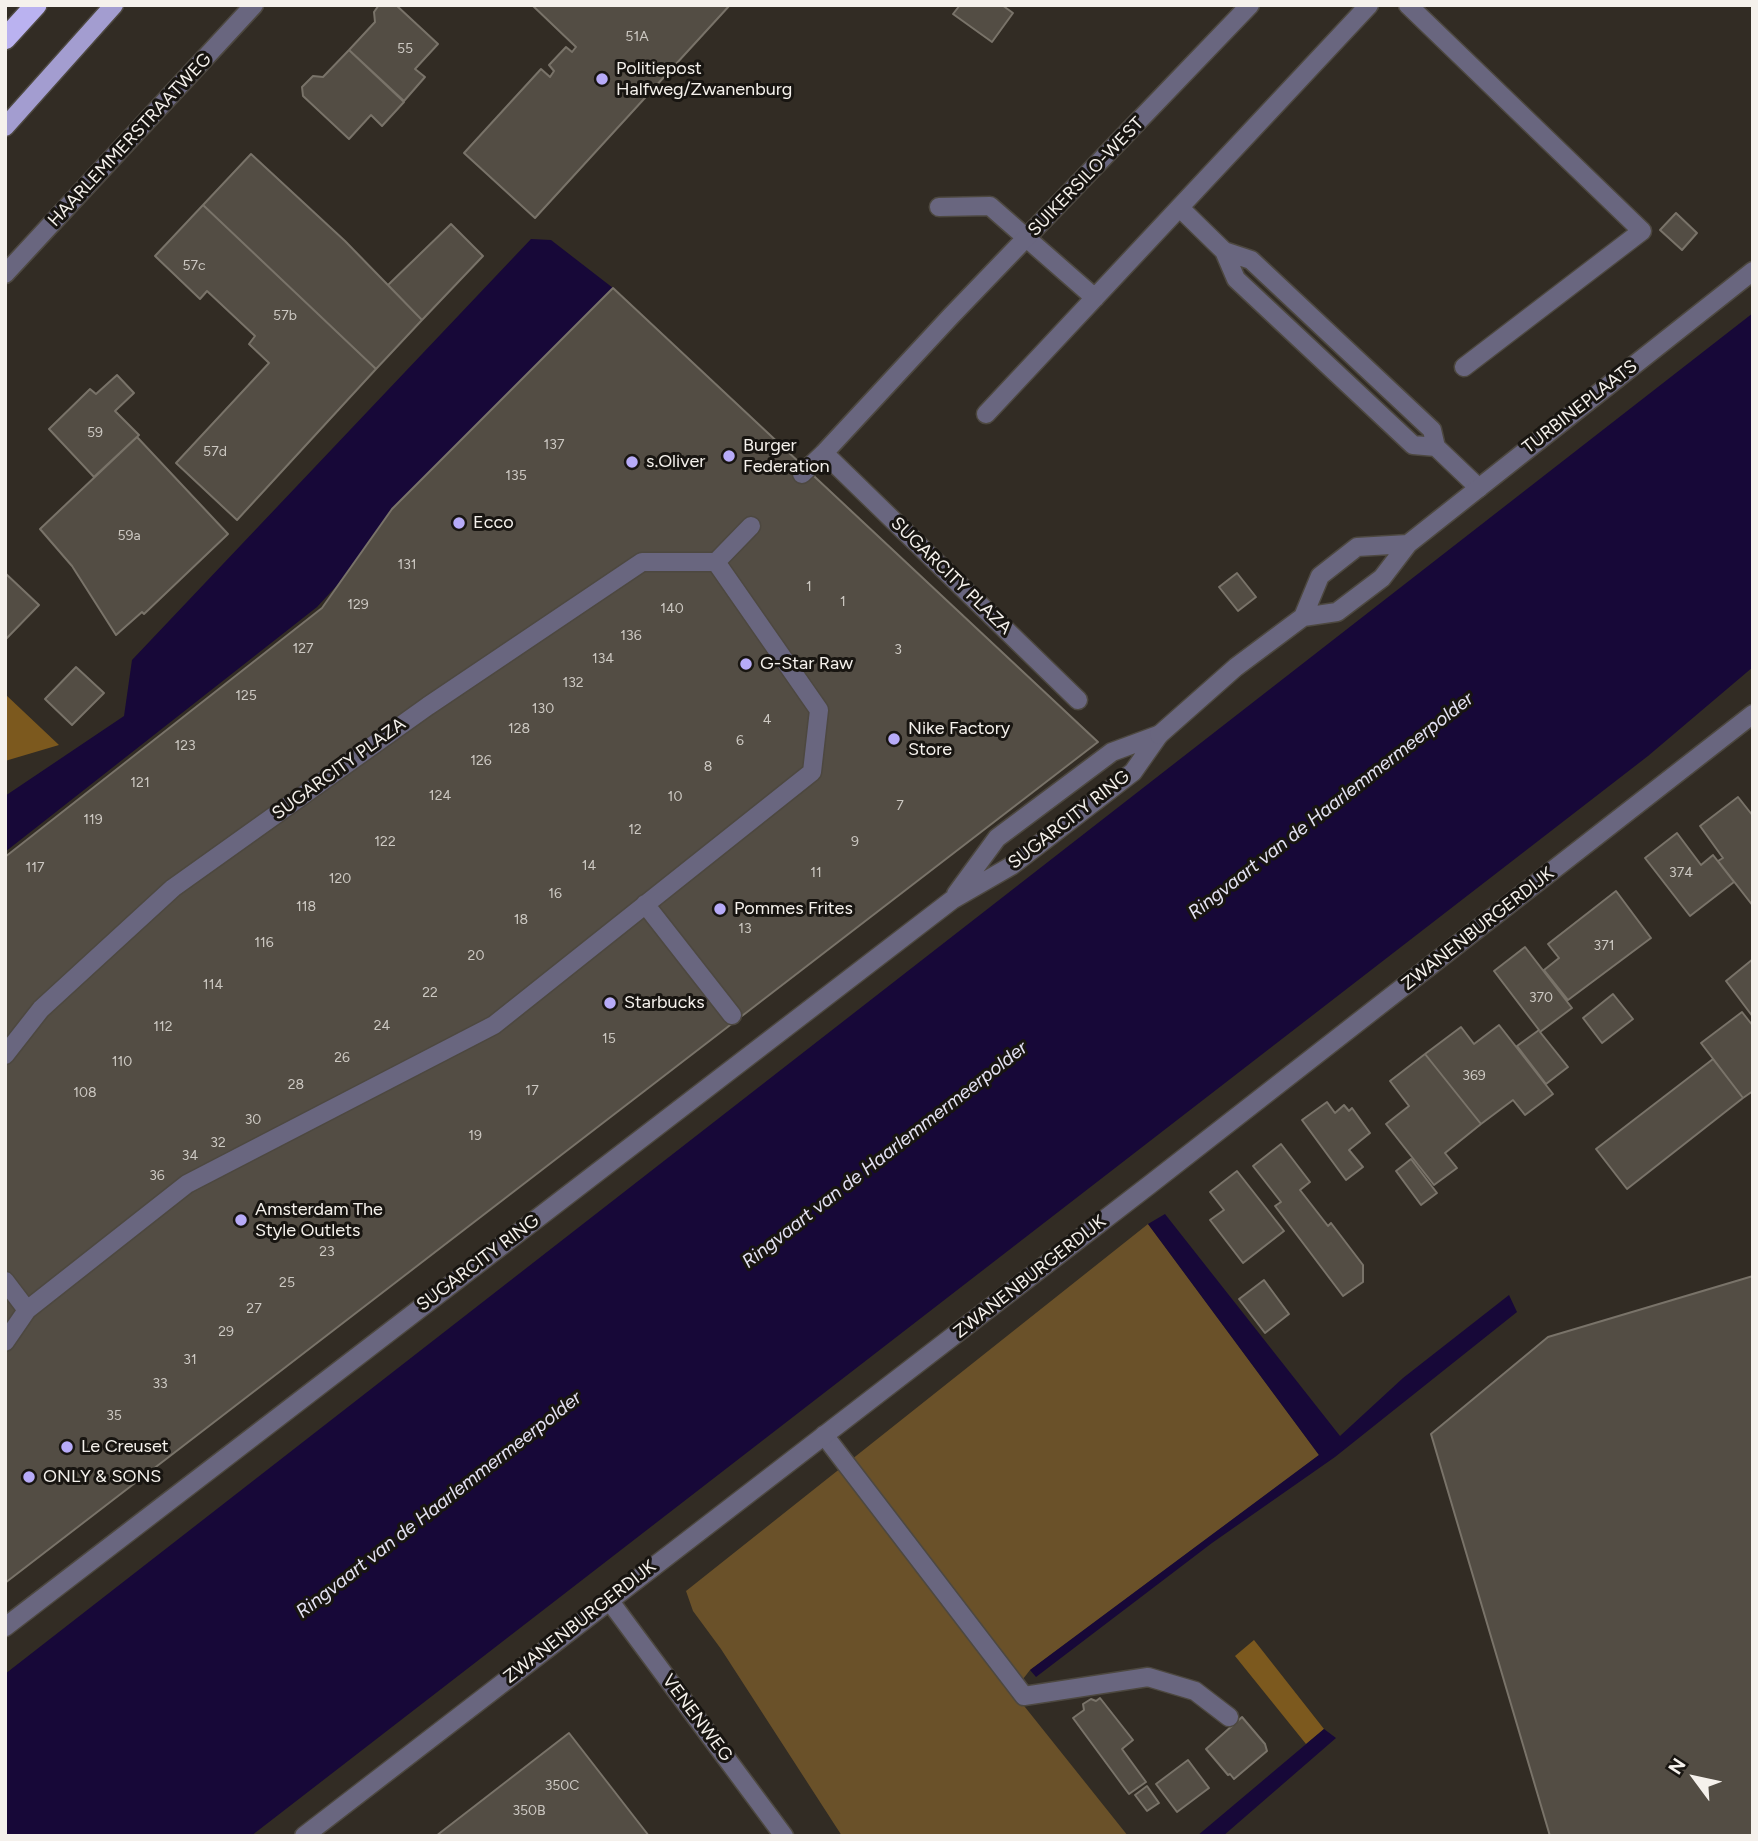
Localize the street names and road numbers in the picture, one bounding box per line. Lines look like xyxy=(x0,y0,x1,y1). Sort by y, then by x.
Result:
street label: HAARLEMMERSTRAATWEG xyxy=(44,49,216,231)
street label: SUIKERSILO-WEST xyxy=(1024,113,1148,241)
street label: TURBINEPLAATS xyxy=(1518,356,1642,458)
street label: SUGARCITY PLAZA xyxy=(886,513,1016,639)
street label: SUGARCITY PLAZA xyxy=(268,713,410,825)
street label: SUGARCITY RING xyxy=(1004,766,1134,874)
street label: ZWANENBURGERDIJK xyxy=(1398,863,1558,995)
street label: SUGARCITY RING xyxy=(413,1210,543,1316)
street label: ZWANENBURGERDIJK xyxy=(950,1211,1110,1343)
street label: ZWANENBURGERDIJK xyxy=(500,1556,660,1688)
street label: VENENWEG xyxy=(657,1670,737,1766)

